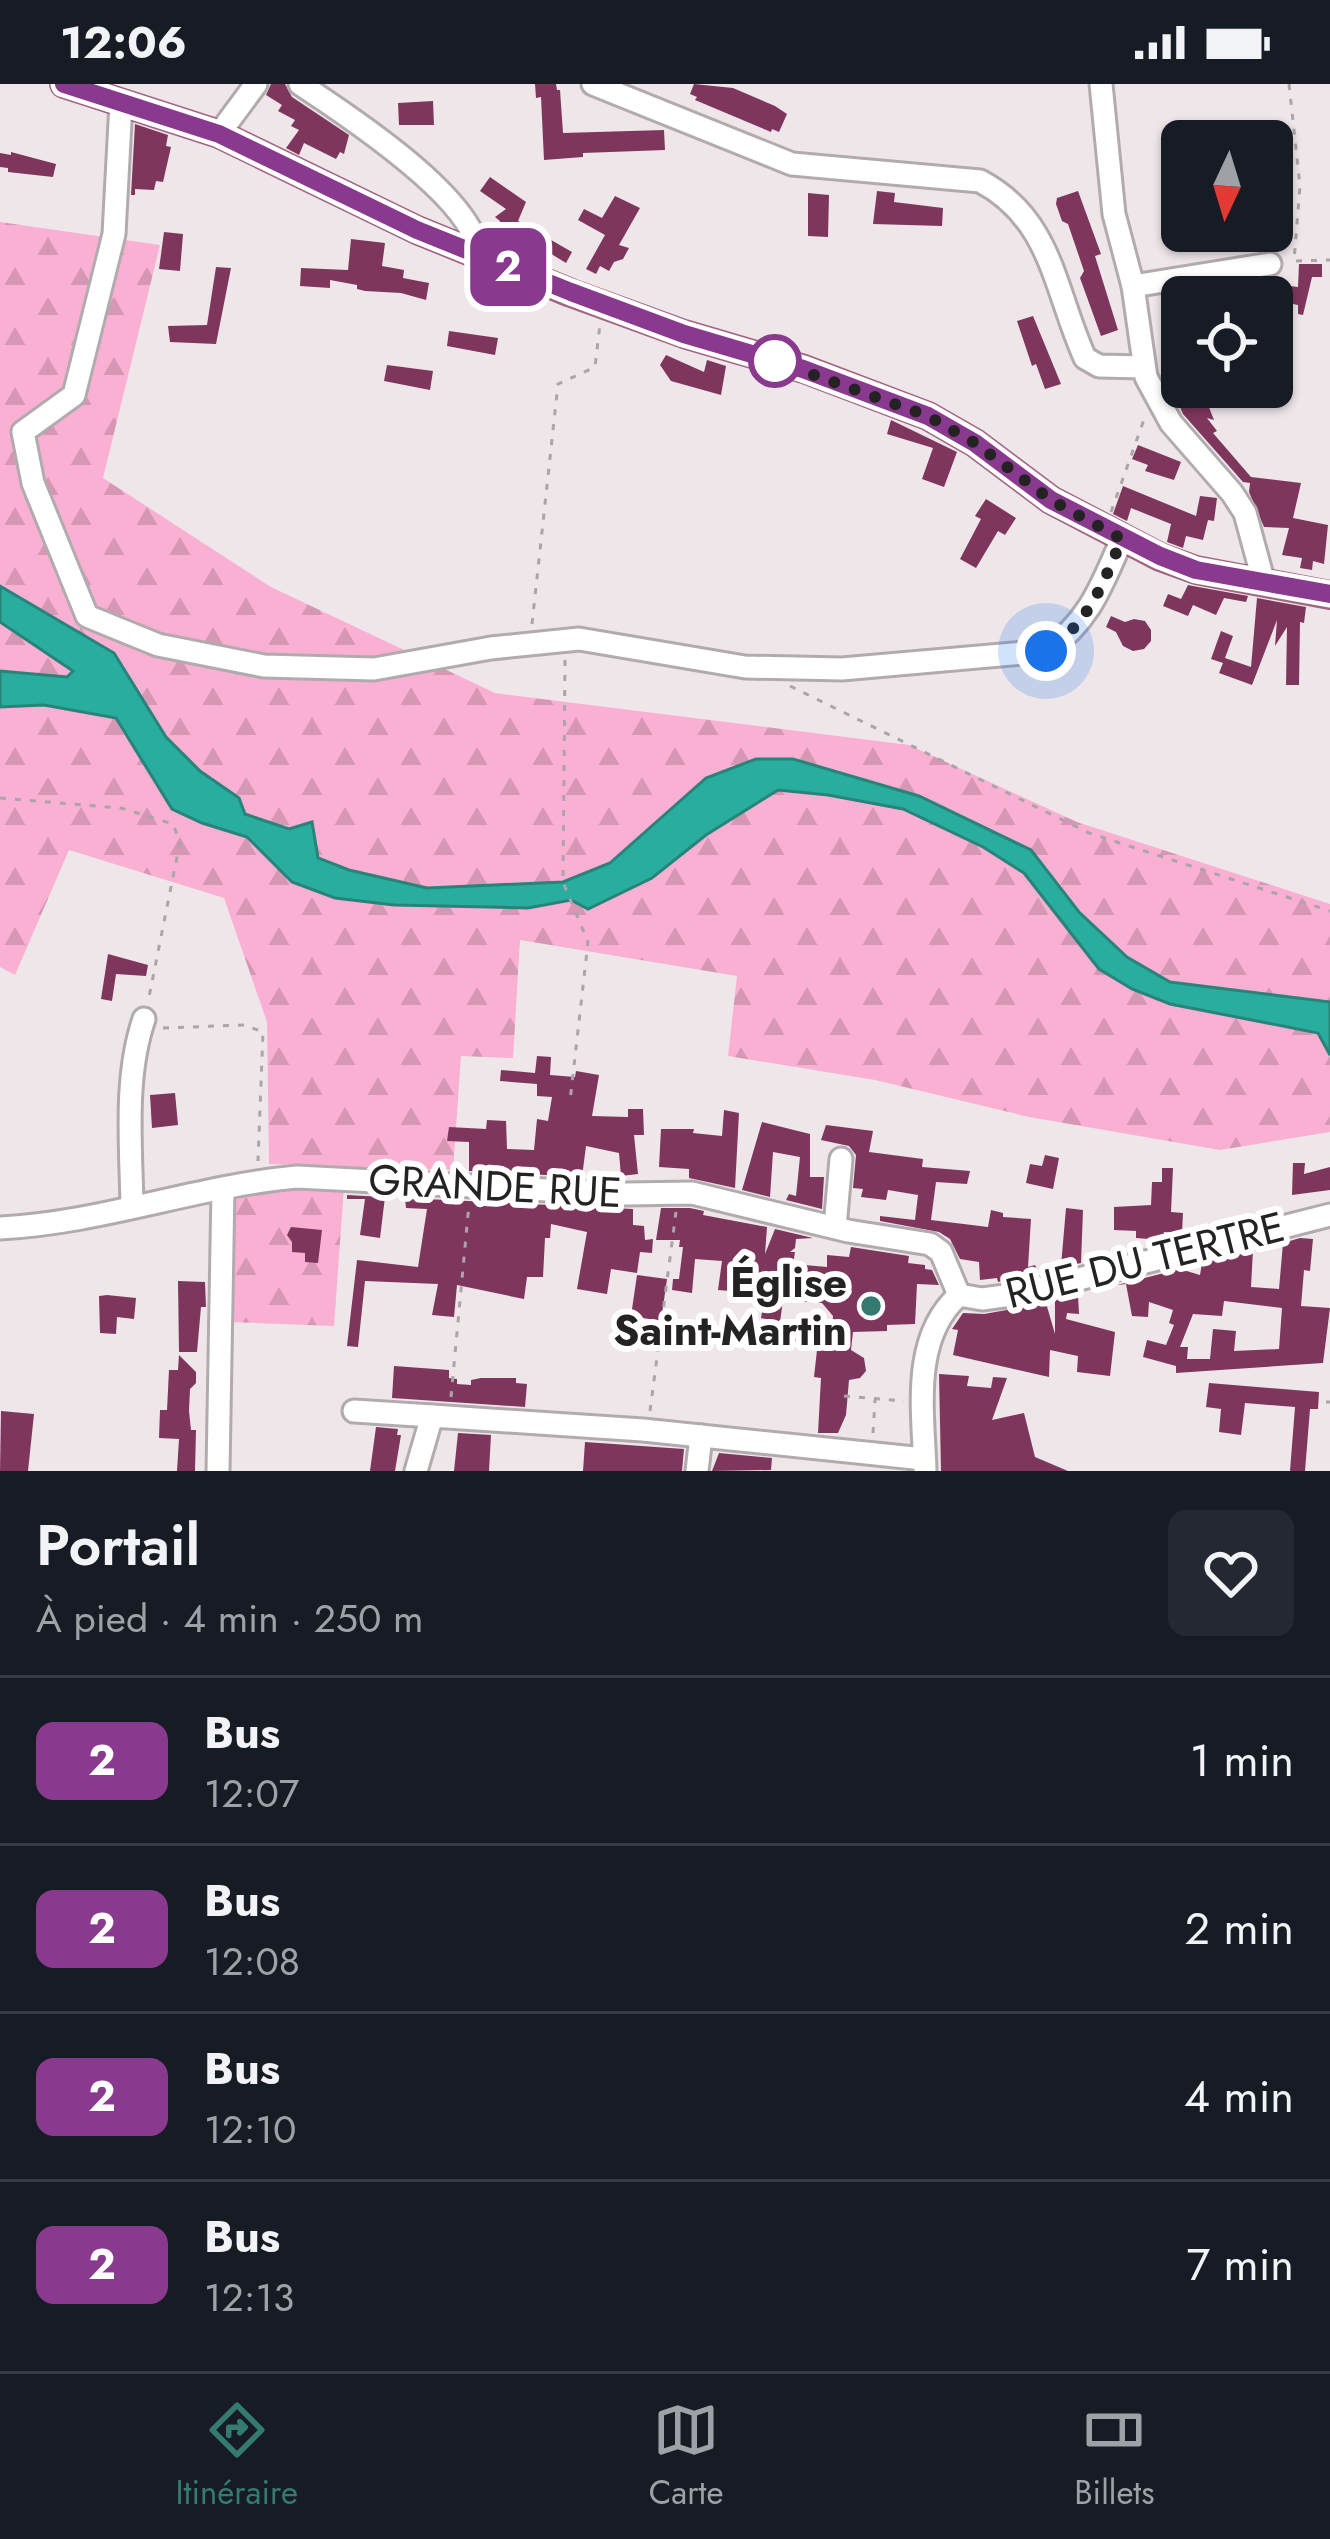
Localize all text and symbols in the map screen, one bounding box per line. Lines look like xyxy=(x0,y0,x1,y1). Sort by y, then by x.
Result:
text: 12:06 xyxy=(60,10,187,75)
north arrow xyxy=(1161,120,1293,252)
map controls xyxy=(1161,120,1293,408)
line badge: 2 xyxy=(469,228,547,306)
text: 2 xyxy=(494,236,522,297)
button: locate xyxy=(1161,276,1293,408)
unlabelled marker xyxy=(750,336,800,386)
your location xyxy=(1016,621,1076,681)
street label: GRANDE RUE xyxy=(367,1149,623,1223)
street label: RUE DU TERTRE xyxy=(999,1196,1291,1324)
place label: Église Saint-Martin xyxy=(613,1252,847,1361)
marker: Église Saint-Martin xyxy=(858,1293,884,1319)
text: Portail xyxy=(36,1504,200,1586)
button: heart xyxy=(1168,1510,1294,1636)
text: À pied · 4 min · 250 m xyxy=(36,1590,424,1647)
text: Bus xyxy=(204,1700,280,1765)
text: 1 min xyxy=(1190,1728,1294,1793)
text: 2 xyxy=(88,1730,116,1791)
text: 12:07 xyxy=(204,1765,299,1822)
text: Bus xyxy=(204,1868,280,1933)
text: 2 min xyxy=(1184,1896,1294,1961)
text: 2 xyxy=(88,1898,116,1959)
text: 12:08 xyxy=(204,1933,300,1990)
text: Bus xyxy=(204,2036,280,2101)
text: 4 min xyxy=(1184,2064,1294,2129)
text: 2 xyxy=(88,2066,116,2127)
text: 12:10 xyxy=(204,2101,296,2158)
text: Bus xyxy=(204,2204,280,2269)
text: 7 min xyxy=(1186,2232,1294,2297)
text: 2 xyxy=(88,2234,116,2295)
text: 12:13 xyxy=(204,2269,294,2326)
tab: Itinéraire xyxy=(175,2397,298,2516)
tab: Carte xyxy=(649,2397,723,2516)
tab: Billets xyxy=(1074,2397,1155,2516)

